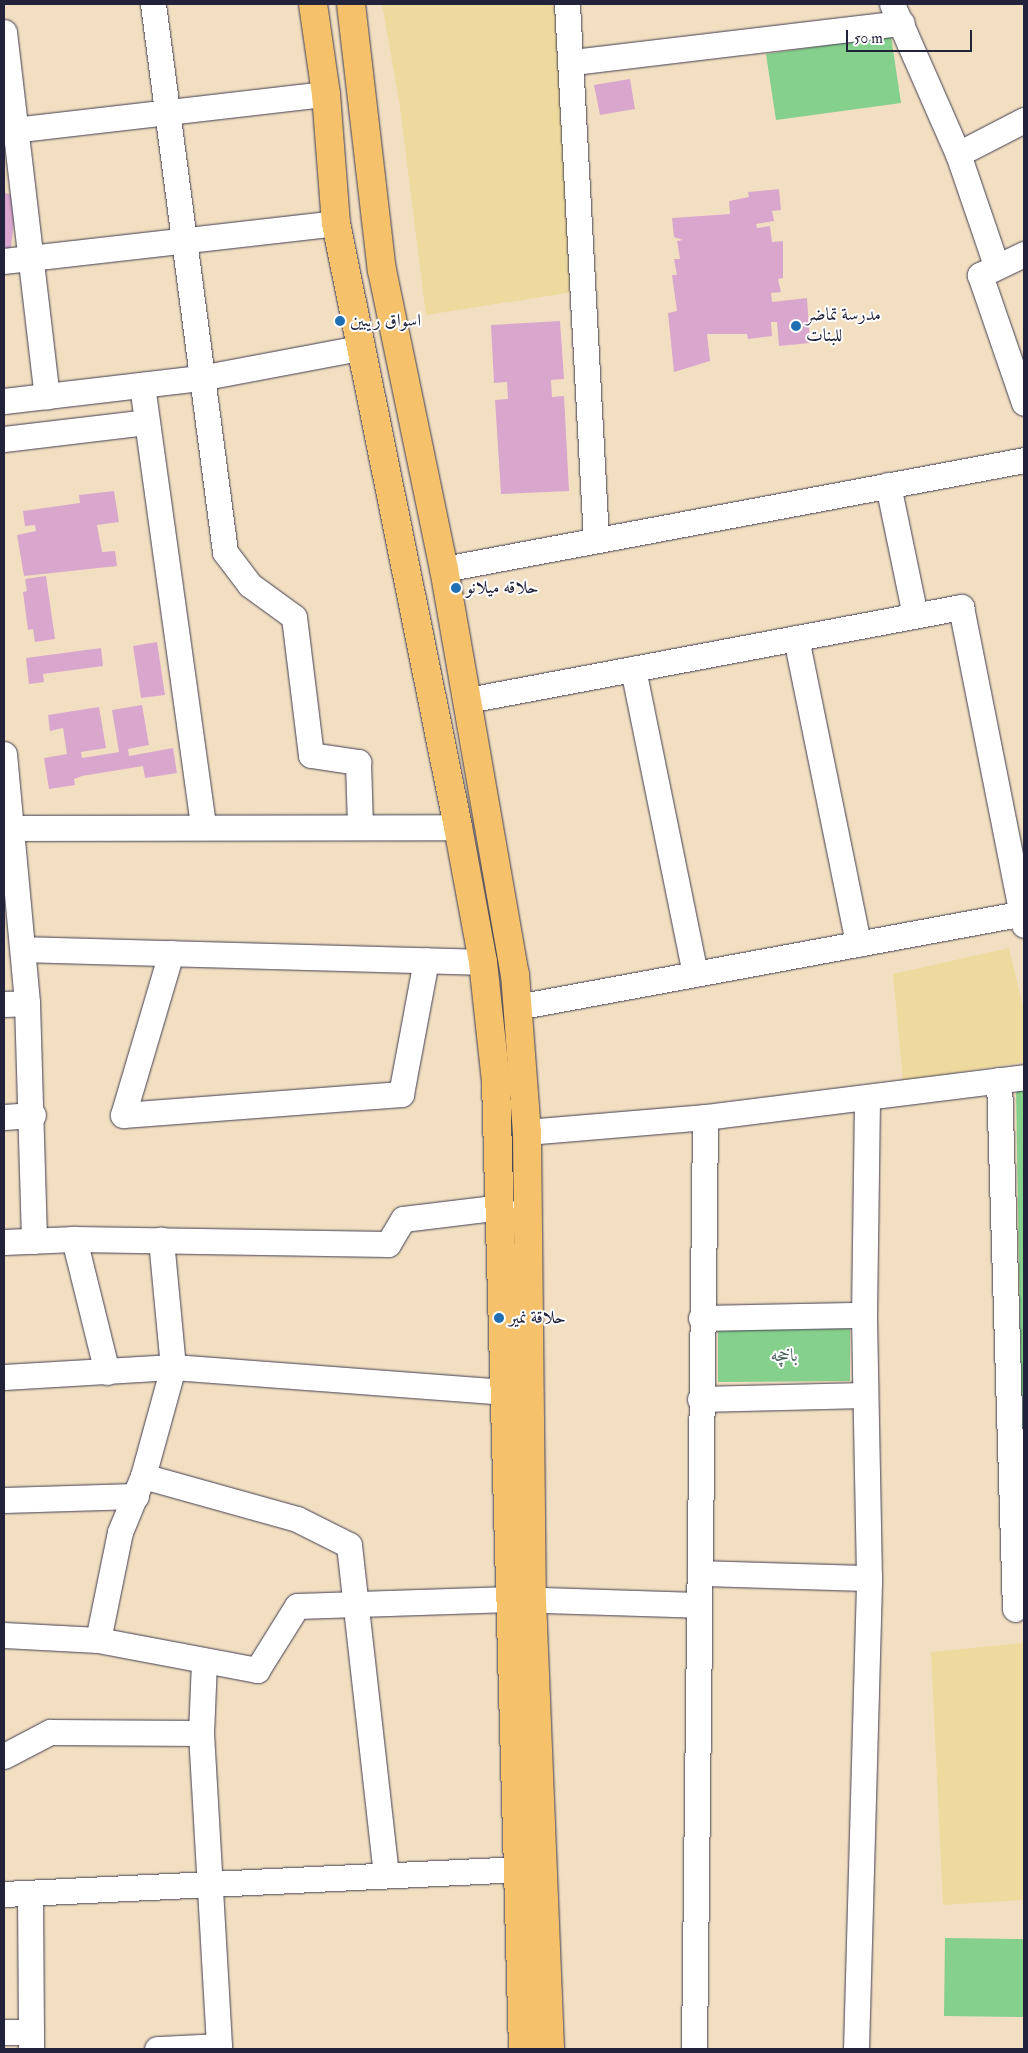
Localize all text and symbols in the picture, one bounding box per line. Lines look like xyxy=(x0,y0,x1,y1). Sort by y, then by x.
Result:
scale bar xyxy=(848,20,974,52)
text: 50 m xyxy=(854,29,883,48)
place label: مدرسة تماضر للبنات xyxy=(806,305,881,348)
place label: اسواق ريبين xyxy=(350,310,421,332)
marker: اسواق ريبين xyxy=(334,315,346,327)
marker: مدرسة تماضر للبنات xyxy=(790,320,802,332)
place label: حلاقه ميلانو xyxy=(466,577,539,599)
marker: حلاقه ميلانو xyxy=(450,582,462,594)
place label: حلاقة نمير xyxy=(509,1307,566,1329)
marker: حلاقة نمير xyxy=(493,1312,505,1324)
park label: باخچە xyxy=(770,1345,798,1367)

